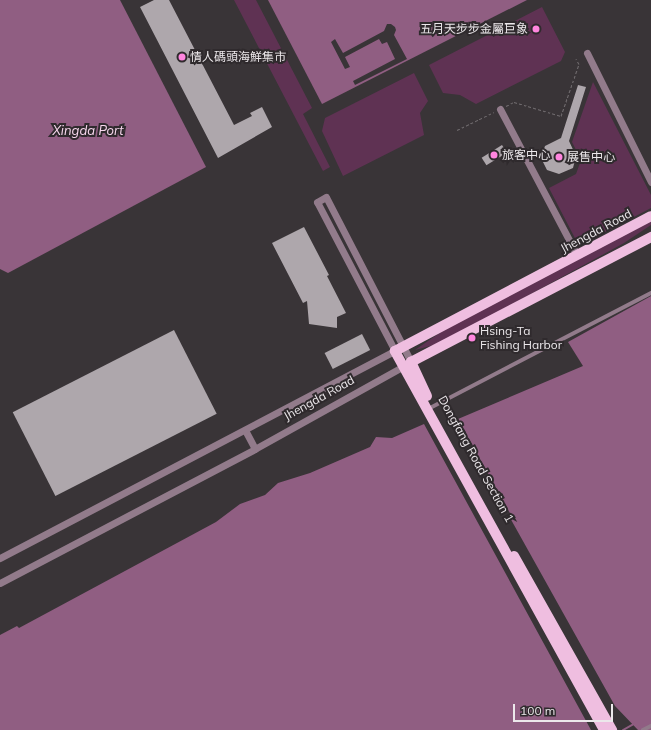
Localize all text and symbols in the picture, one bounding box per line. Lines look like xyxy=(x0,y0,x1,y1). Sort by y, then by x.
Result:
place label: 五月天步步金屬巨象 xyxy=(420,22,528,36)
marker: 五月天步步金屬巨象 xyxy=(531,24,541,34)
place label: 情人碼頭海鮮集市 xyxy=(190,50,286,64)
marker: 情人碼頭海鮮集市 xyxy=(177,52,187,62)
water label: Xingda Port xyxy=(52,122,124,138)
place label: 旅客中心 xyxy=(502,148,550,162)
marker: 旅客中心 xyxy=(489,150,499,160)
place label: 展售中心 xyxy=(567,150,615,164)
marker: 展售中心 xyxy=(554,152,564,162)
street label: Jhengda Road xyxy=(558,206,634,256)
place label: Hsing-Ta Fishing Harbor xyxy=(480,324,562,352)
marker: Hsing-Ta Fishing Harbor xyxy=(467,333,477,343)
street label: Jhengda Road xyxy=(281,373,357,423)
street label: Dongfang Road Section 1 xyxy=(435,393,517,525)
scale bar xyxy=(515,696,615,722)
text: 100 m xyxy=(520,703,555,718)

